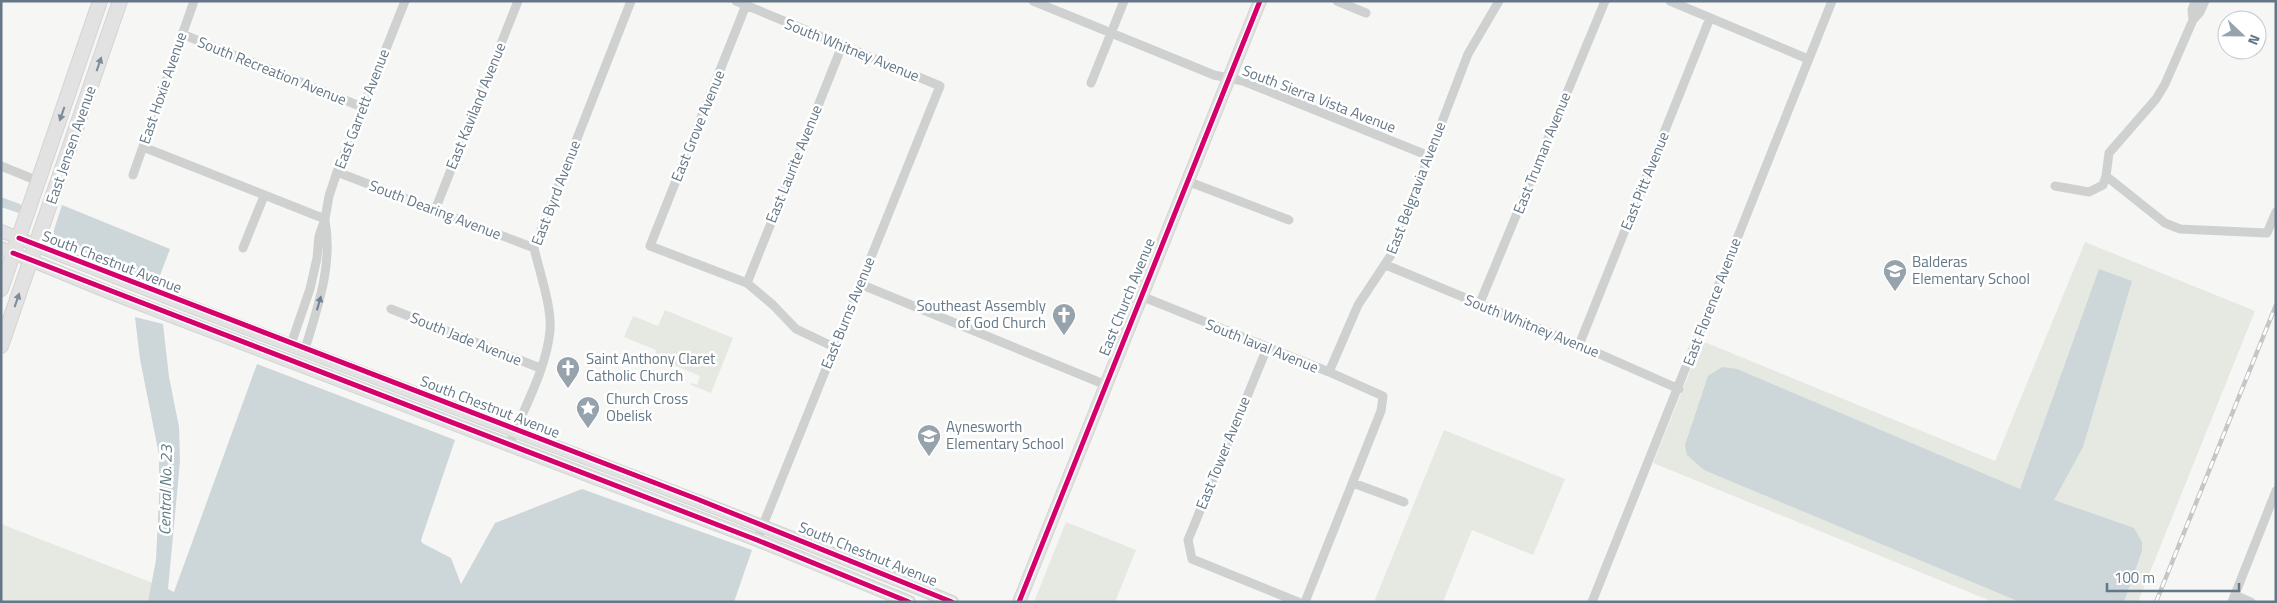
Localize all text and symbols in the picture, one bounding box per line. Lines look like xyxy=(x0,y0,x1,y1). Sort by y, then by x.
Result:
north arrow xyxy=(2217,10,2267,60)
street label: South Whitney Avenue xyxy=(781,12,923,87)
street label: East Hoxie Avenue xyxy=(133,29,192,147)
street label: South Recreation Avenue xyxy=(194,30,350,111)
text: N xyxy=(2243,32,2266,48)
street label: East Kaviland Avenue xyxy=(440,39,511,173)
street label: East Garrett Avenue xyxy=(328,46,395,172)
one-way arrow xyxy=(95,56,103,71)
street label: South Sierra Vista Avenue xyxy=(1239,59,1399,138)
street label: East Grove Avenue xyxy=(665,67,730,185)
street label: East Jensen Avenue xyxy=(39,82,102,207)
street label: East Truman Avenue xyxy=(1507,88,1576,217)
street label: East Laurite Avenue xyxy=(759,101,828,226)
one-way arrow xyxy=(57,106,65,121)
street label: East Belgravia Avenue xyxy=(1380,118,1451,257)
street label: East Pitt Avenue xyxy=(1614,128,1675,233)
street label: East Byrd Avenue xyxy=(525,137,586,249)
street label: South Dearing Avenue xyxy=(366,174,505,245)
street label: South Chestnut Avenue xyxy=(39,224,185,299)
street label: East Church Avenue xyxy=(1092,234,1161,359)
street label: East Florence Avenue xyxy=(1677,234,1747,369)
place label: Balderas Elementary School xyxy=(1912,250,2030,290)
street label: East Burns Avenue xyxy=(815,253,880,372)
school or university icon: Balderas Elementary School xyxy=(1882,258,1908,292)
street label: South Whitney Avenue xyxy=(1461,288,1603,363)
one-way arrow xyxy=(13,292,21,307)
place label: Southeast Assembly of God Church xyxy=(916,294,1046,334)
one-way arrow xyxy=(316,295,324,310)
church icon: Southeast Assembly of God Church xyxy=(1051,302,1077,336)
street label: South Jade Avenue xyxy=(407,306,525,371)
street label: South laval Avenue xyxy=(1202,312,1322,379)
place label: Saint Anthony Claret Catholic Church xyxy=(586,347,716,387)
church icon: Saint Anthony Claret Catholic Church xyxy=(555,355,581,389)
street label: South Chestnut Avenue xyxy=(417,369,563,444)
place label: Church Cross Obelisk xyxy=(606,387,688,427)
street label: East Tower Avenue xyxy=(1189,393,1256,513)
place icon: Church Cross Obelisk xyxy=(575,395,601,429)
place label: Aynesworth Elementary School xyxy=(946,415,1064,455)
school or university icon: Aynesworth Elementary School xyxy=(916,423,942,457)
water label: Central No. 23 xyxy=(152,444,178,535)
street label: South Chestnut Avenue xyxy=(795,515,941,592)
scale bar xyxy=(2107,560,2240,592)
text: 100 m xyxy=(2114,566,2155,589)

